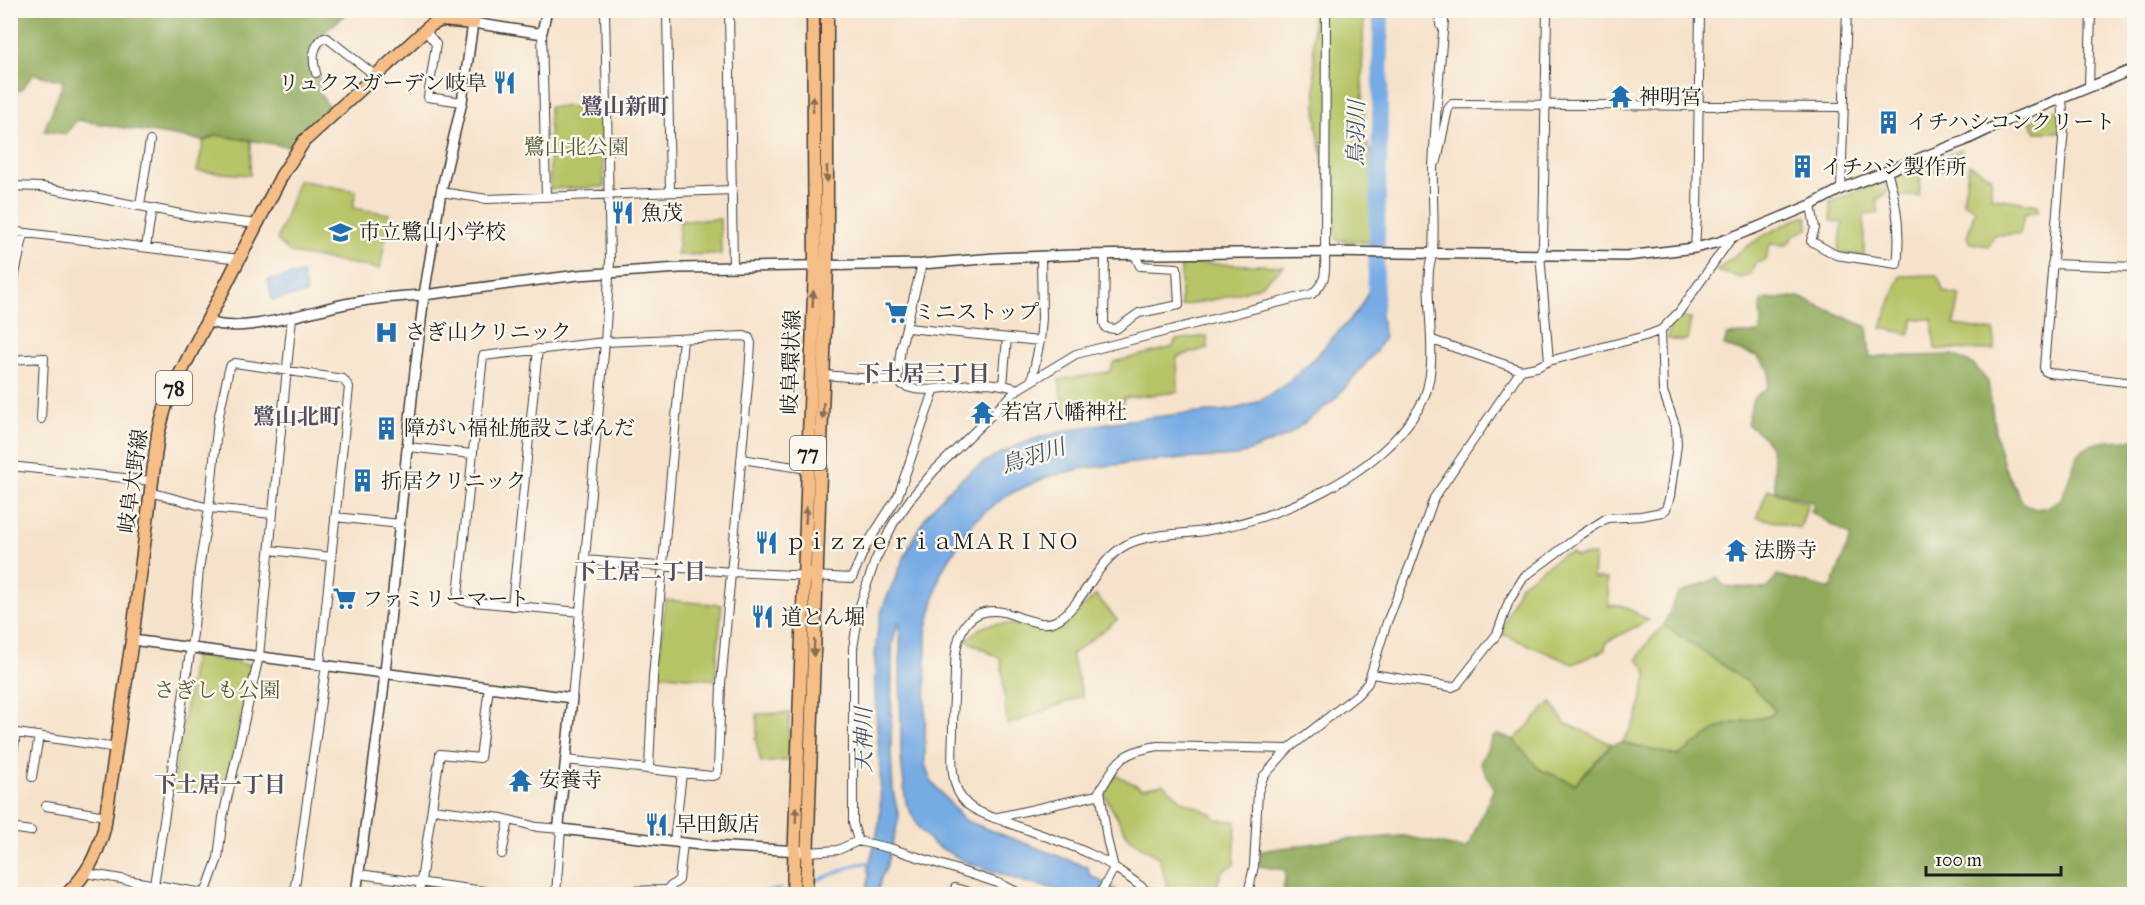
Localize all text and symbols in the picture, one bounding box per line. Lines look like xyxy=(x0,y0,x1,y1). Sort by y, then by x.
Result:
place label: リュクスガーデン岐阜 xyxy=(278,70,487,96)
restaurant icon: リュクスガーデン岐阜 xyxy=(492,70,518,96)
temple icon: 神明宮 xyxy=(1608,84,1634,110)
place label: 神明宮 xyxy=(1639,84,1702,110)
district label: 鷺山新町 xyxy=(581,93,669,120)
one-way arrow xyxy=(809,95,818,114)
water label: 鳥羽川 xyxy=(1342,98,1370,166)
building icon: イチハシコンクリート xyxy=(1876,109,1902,135)
place label: イチハシコンクリート xyxy=(1907,109,2115,135)
park label: 鷺山北公園 xyxy=(524,134,629,160)
building icon: イチハシ製作所 xyxy=(1790,154,1816,180)
place label: イチハシ製作所 xyxy=(1821,154,1967,180)
one-way arrow xyxy=(822,164,832,183)
restaurant icon: 魚茂 xyxy=(610,200,636,226)
place label: 魚茂 xyxy=(641,200,683,226)
school or university icon: 市立鷺山小学校 xyxy=(328,219,354,245)
place label: 市立鷺山小学校 xyxy=(359,219,506,245)
one-way arrow xyxy=(809,290,818,309)
supermarket icon: ミニストップ xyxy=(883,299,909,325)
place label: ミニストップ xyxy=(914,299,1039,325)
street label: 岐阜環状線 xyxy=(776,309,806,415)
hospital icon: さぎ山クリニック xyxy=(374,319,400,345)
place label: さぎ山クリニック xyxy=(405,319,572,345)
district label: 下土居三丁目 xyxy=(858,360,990,387)
road number: 78 xyxy=(156,371,192,405)
temple icon: 若宮八幡神社 xyxy=(970,399,996,425)
place label: 若宮八幡神社 xyxy=(1001,399,1127,425)
one-way arrow xyxy=(818,401,827,420)
district label: 鷺山北町 xyxy=(253,403,341,430)
building icon: 障がい福祉施設こぱんだ xyxy=(373,415,399,441)
place label: 障がい福祉施設こぱんだ xyxy=(404,415,635,441)
street label: 岐阜大野線 xyxy=(113,427,153,535)
water label: 鳥羽川 xyxy=(997,432,1070,479)
road number: 77 xyxy=(790,436,826,470)
building icon: 折居クリニック xyxy=(350,468,376,494)
place label: 折居クリニック xyxy=(381,468,527,494)
one-way arrow xyxy=(801,506,810,525)
restaurant icon: ｐｉｚｚｅｒｉａＭＡＲＩＮＯ xyxy=(754,529,780,555)
place label: ｐｉｚｚｅｒｉａＭＡＲＩＮＯ xyxy=(785,529,1079,555)
temple icon: 法勝寺 xyxy=(1723,537,1749,563)
place label: 法勝寺 xyxy=(1754,537,1817,563)
district label: 下土居二丁目 xyxy=(574,558,706,585)
supermarket icon: ファミリーマート xyxy=(331,586,357,612)
place label: ファミリーマート xyxy=(362,586,530,612)
restaurant icon: 道とん堀 xyxy=(750,604,776,630)
place label: 道とん堀 xyxy=(781,604,865,630)
one-way arrow xyxy=(809,638,819,657)
park label: さぎしも公園 xyxy=(154,677,280,703)
water label: 天神川 xyxy=(850,705,877,773)
temple icon: 安養寺 xyxy=(508,767,534,793)
place label: 安養寺 xyxy=(539,767,602,793)
district label: 下土居一丁目 xyxy=(154,771,286,798)
one-way arrow xyxy=(791,806,801,825)
restaurant icon: 早田飯店 xyxy=(644,811,670,837)
place label: 早田飯店 xyxy=(675,811,759,837)
scale bar xyxy=(1926,839,2061,877)
text: 100 m xyxy=(1935,849,1982,871)

